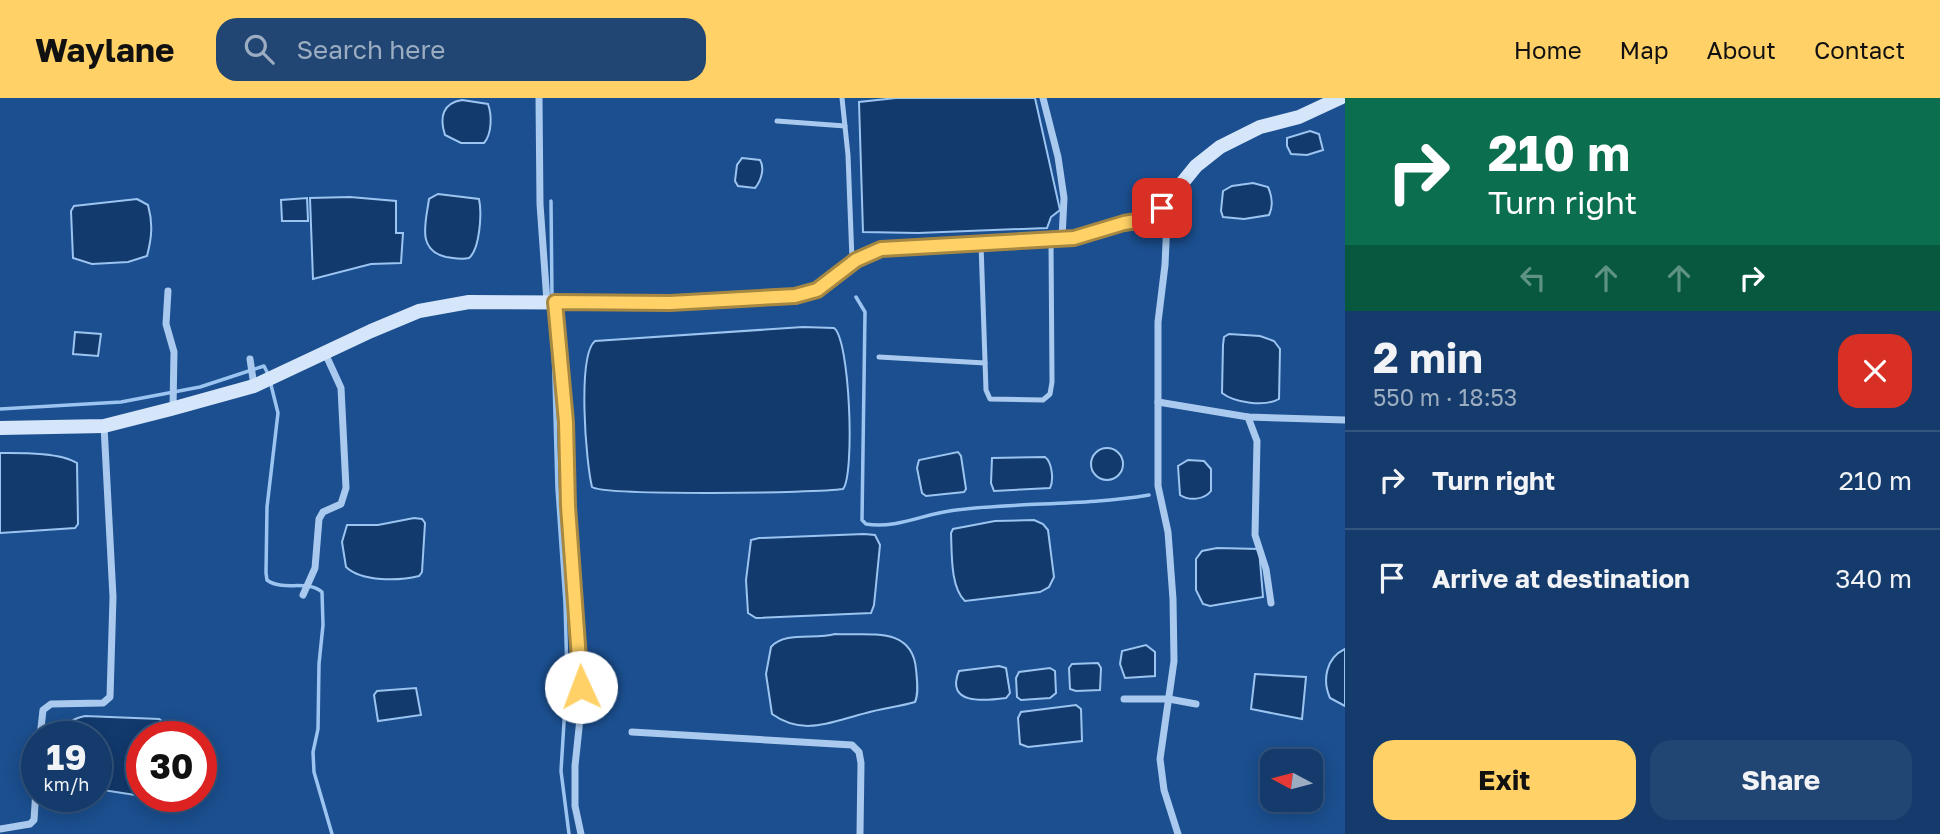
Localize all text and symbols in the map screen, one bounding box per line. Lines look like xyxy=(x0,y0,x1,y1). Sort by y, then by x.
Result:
search box xyxy=(216,18,706,81)
text: Waylane xyxy=(35,30,174,69)
icon: search xyxy=(240,30,278,68)
text: Search here xyxy=(296,34,445,65)
text: Home xyxy=(1514,35,1582,64)
text: Map xyxy=(1620,35,1669,64)
text: About xyxy=(1707,35,1776,64)
text: Contact xyxy=(1814,35,1905,64)
text: 210 m xyxy=(1488,123,1630,182)
icon: right xyxy=(1373,126,1464,217)
pin xyxy=(1132,178,1192,238)
text: Turn right xyxy=(1488,183,1637,221)
icon: arrive xyxy=(1143,189,1181,227)
icon: left xyxy=(1514,259,1552,297)
icon: ahead xyxy=(1587,259,1625,297)
icon: ahead xyxy=(1660,259,1698,297)
icon: right xyxy=(1733,259,1771,297)
text: 2 min xyxy=(1373,332,1483,382)
button: close xyxy=(1838,334,1912,408)
text: 550 m · 18:53 xyxy=(1373,383,1517,411)
icon: right xyxy=(1373,461,1411,499)
text: Turn right xyxy=(1432,465,1555,496)
text: 210 m xyxy=(1839,465,1912,496)
icon: arrive xyxy=(1373,559,1411,597)
text: Arrive at destination xyxy=(1432,563,1690,594)
text: 340 m xyxy=(1835,563,1912,594)
position arrow xyxy=(544,650,618,724)
speed limit sign: 30 xyxy=(126,721,217,812)
text: 19 xyxy=(46,736,87,778)
button: Exit xyxy=(1373,740,1636,820)
button: Share xyxy=(1650,740,1912,820)
north arrow xyxy=(1260,749,1323,812)
map controls xyxy=(1260,749,1323,812)
text: km/h xyxy=(44,773,89,795)

